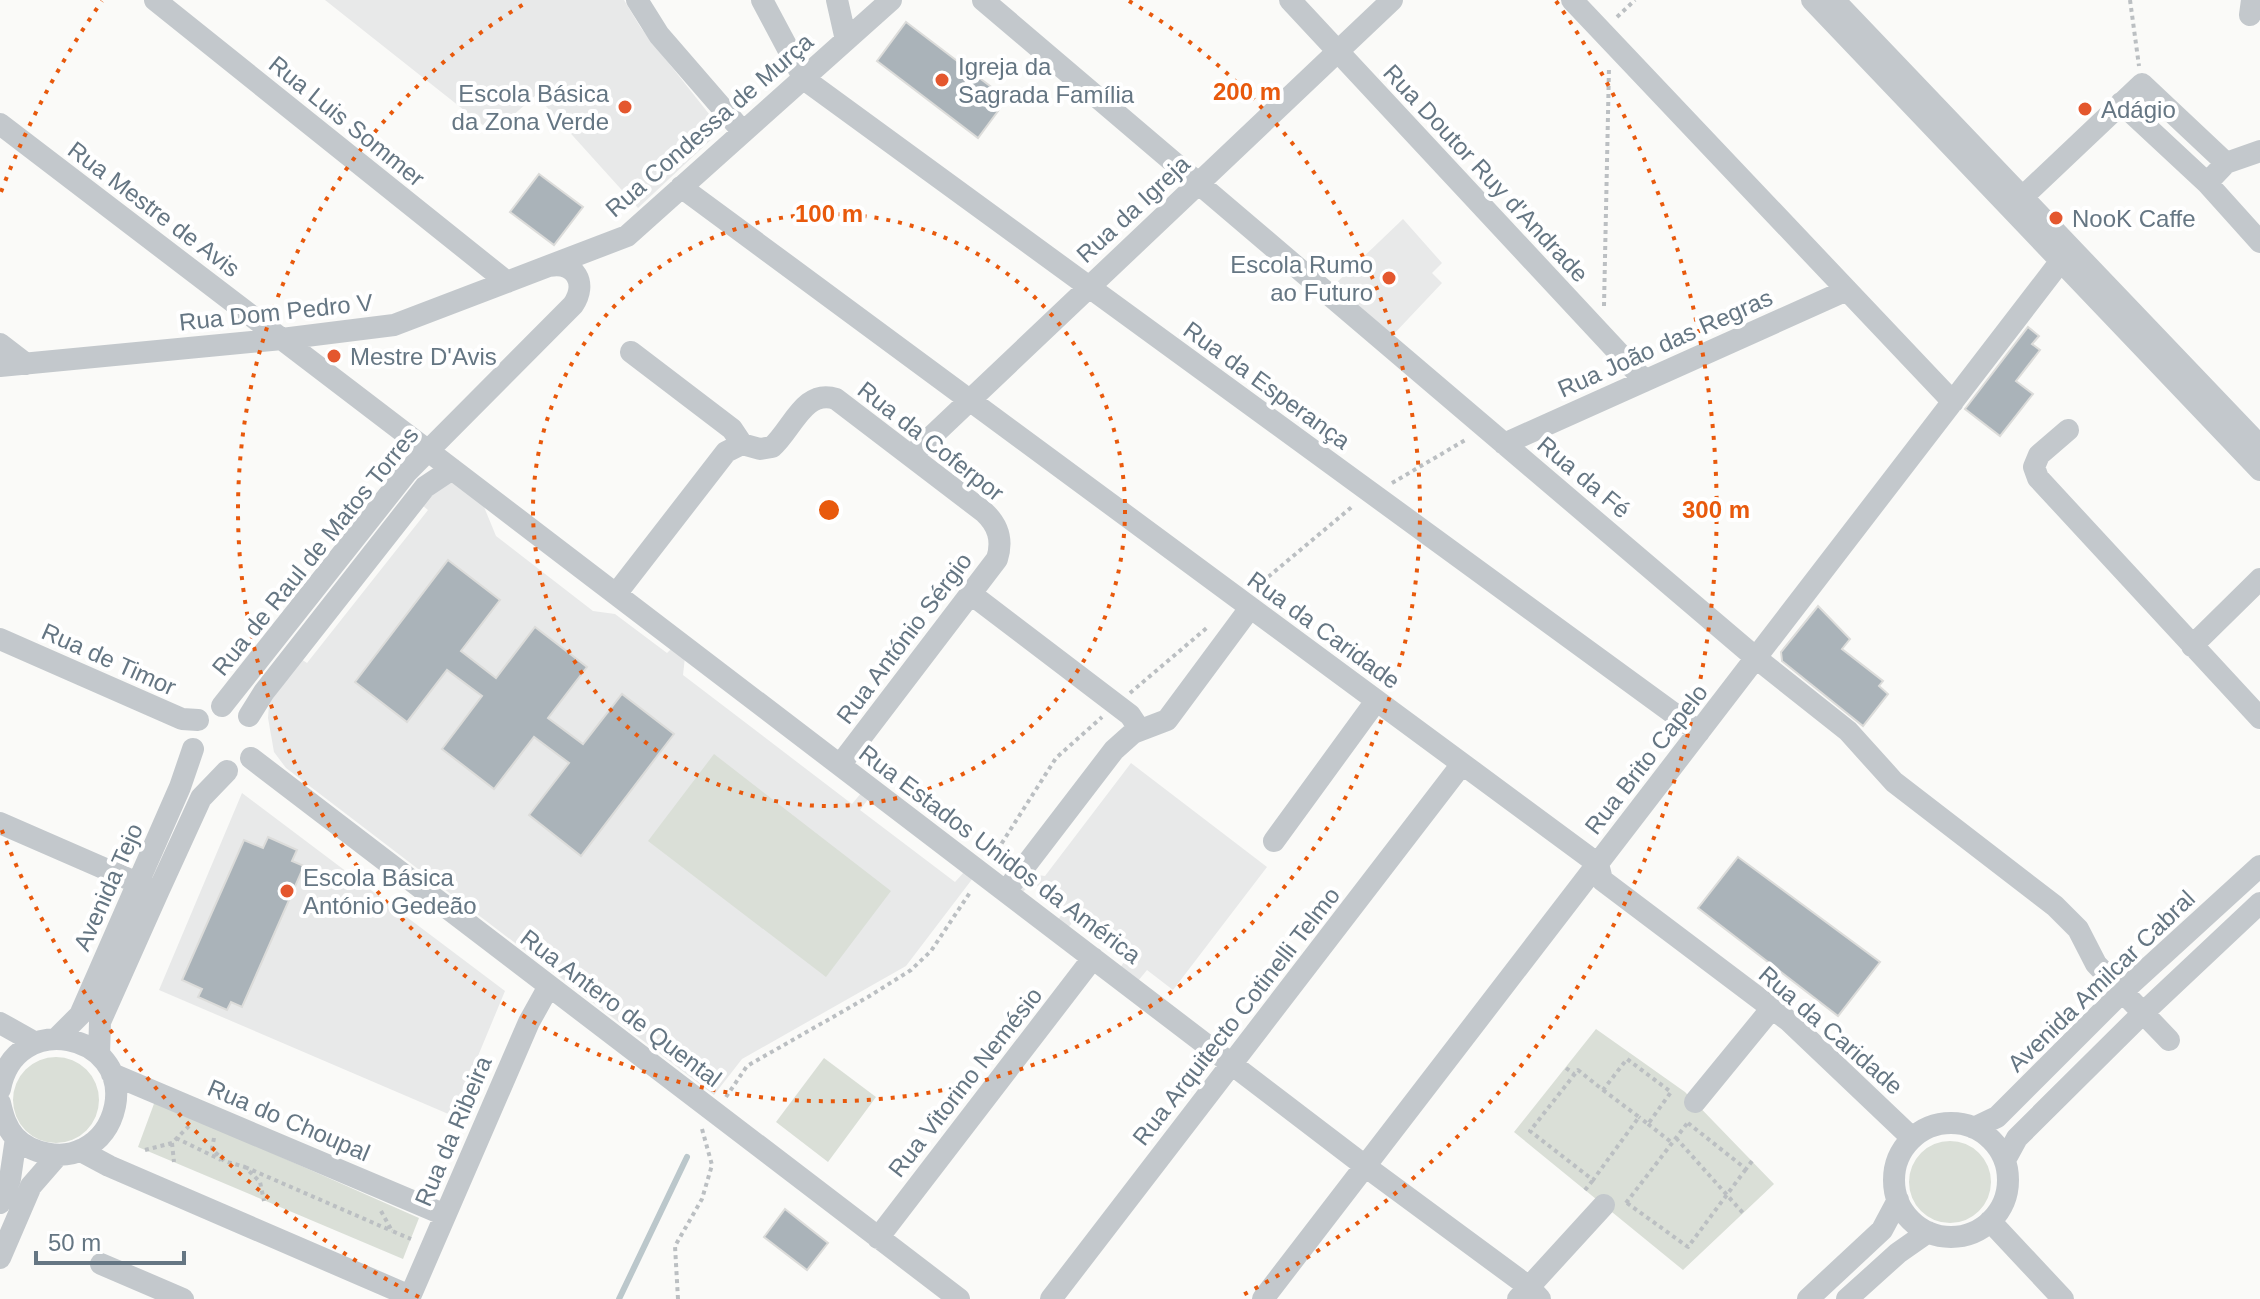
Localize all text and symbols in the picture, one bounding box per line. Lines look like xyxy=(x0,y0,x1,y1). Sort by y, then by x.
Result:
street label: Rua Condessa de Murça xyxy=(600,27,819,222)
street label: Rua Luis Sommer xyxy=(264,50,430,192)
place label: Igreja da Sagrada Família xyxy=(958,53,1135,108)
street label: Rua Doutor Ruy d'Andrade xyxy=(1378,59,1594,287)
marker: Igreja da Sagrada Família xyxy=(933,71,951,89)
text: 200 m xyxy=(1213,78,1281,105)
place label: Escola Básica da Zona Verde xyxy=(452,80,610,135)
place label: Adágio xyxy=(2101,96,2176,123)
marker: Escola Básica da Zona Verde xyxy=(616,98,634,116)
marker: Adágio xyxy=(2076,100,2094,118)
street label: Rua Mestre de Avis xyxy=(63,136,245,282)
street label: Rua da Igreja xyxy=(1071,150,1195,268)
text: 100 m xyxy=(795,200,863,227)
place label: NooK Caffe xyxy=(2072,205,2196,232)
marker: NooK Caffe xyxy=(2047,209,2065,227)
place label: Escola Rumo ao Futuro xyxy=(1230,251,1373,306)
marker: Escola Rumo ao Futuro xyxy=(1380,269,1398,287)
street label: Rua João das Regras xyxy=(1553,283,1777,403)
street label: Rua Dom Pedro V xyxy=(178,288,374,336)
street label: Rua da Esperança xyxy=(1179,316,1356,455)
place label: Mestre D'Avis xyxy=(350,343,497,370)
marker: Mestre D'Avis xyxy=(325,347,343,365)
street label: Rua da Coferpor xyxy=(853,376,1009,506)
street label: Rua de Raul de Matos Torres xyxy=(206,421,424,681)
street label: Rua da Fé xyxy=(1532,431,1636,523)
centre of rings xyxy=(815,496,843,524)
text: 300 m xyxy=(1682,496,1750,523)
street label: Rua António Sérgio xyxy=(831,547,977,729)
street label: Rua da Caridade xyxy=(1243,566,1405,694)
street label: Rua de Timor xyxy=(38,617,180,701)
street label: Rua Brito Capelo xyxy=(1579,679,1713,839)
street label: Rua Estados Unidos da América xyxy=(854,739,1147,969)
street label: Avenida Tejo xyxy=(68,819,148,955)
place label: Escola Básica António Gedeão xyxy=(303,864,476,919)
marker: Escola Básica António Gedeão xyxy=(278,882,296,900)
street label: Rua Arquitecto Cotinelli Telmo xyxy=(1127,882,1345,1150)
street label: Avenida Amilcar Cabral xyxy=(2002,885,2200,1077)
street label: Rua Antero de Quental xyxy=(515,924,727,1092)
street label: Rua da Caridade xyxy=(1754,960,1908,1100)
street label: Rua Vitorino Nemésio xyxy=(883,982,1047,1182)
street label: Rua da Ribeira xyxy=(409,1051,497,1210)
street label: Rua do Choupal xyxy=(204,1074,374,1166)
scale bar xyxy=(36,1215,184,1265)
text: 50 m xyxy=(48,1229,101,1256)

